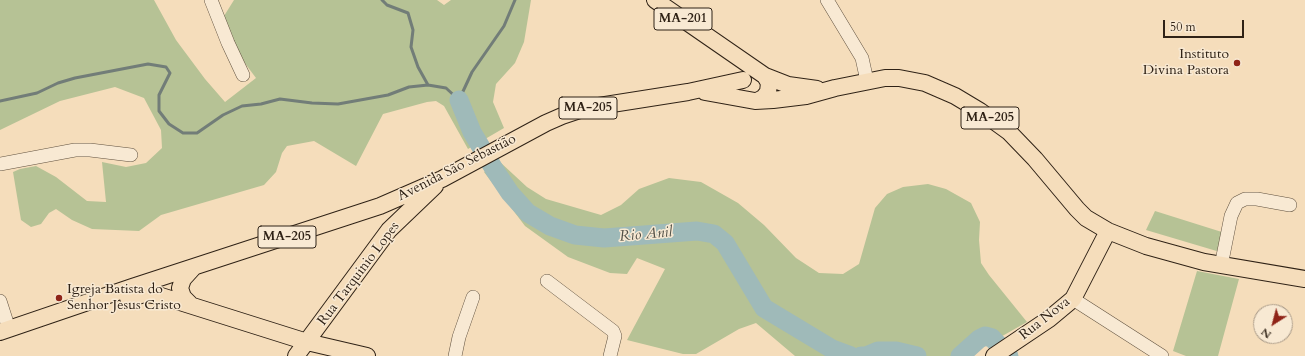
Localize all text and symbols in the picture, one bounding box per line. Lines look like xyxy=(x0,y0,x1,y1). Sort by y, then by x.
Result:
road number: MA-201 xyxy=(654,8,712,30)
scale bar xyxy=(1165,12,1246,38)
text: 50 m xyxy=(1170,19,1196,35)
place label: Instituto Divina Pastora xyxy=(1143,47,1229,80)
marker: Instituto Divina Pastora xyxy=(1232,58,1242,68)
road number: MA-205 xyxy=(559,97,617,119)
road number: MA-205 xyxy=(961,107,1019,129)
street label: Avenida São Sebastião xyxy=(395,131,519,205)
street label: Rua Tarquinio Lopes xyxy=(315,219,403,329)
water label: Rio Anil xyxy=(619,224,673,246)
road number: MA-205 xyxy=(258,226,316,248)
place label: Igreja Batista do Senhor Jesus Cristo xyxy=(67,282,181,314)
marker: Igreja Batista do Senhor Jesus Cristo xyxy=(54,293,64,303)
street label: Rua Nova xyxy=(1016,294,1074,344)
north arrow xyxy=(1253,304,1293,344)
text: N xyxy=(1258,324,1275,342)

